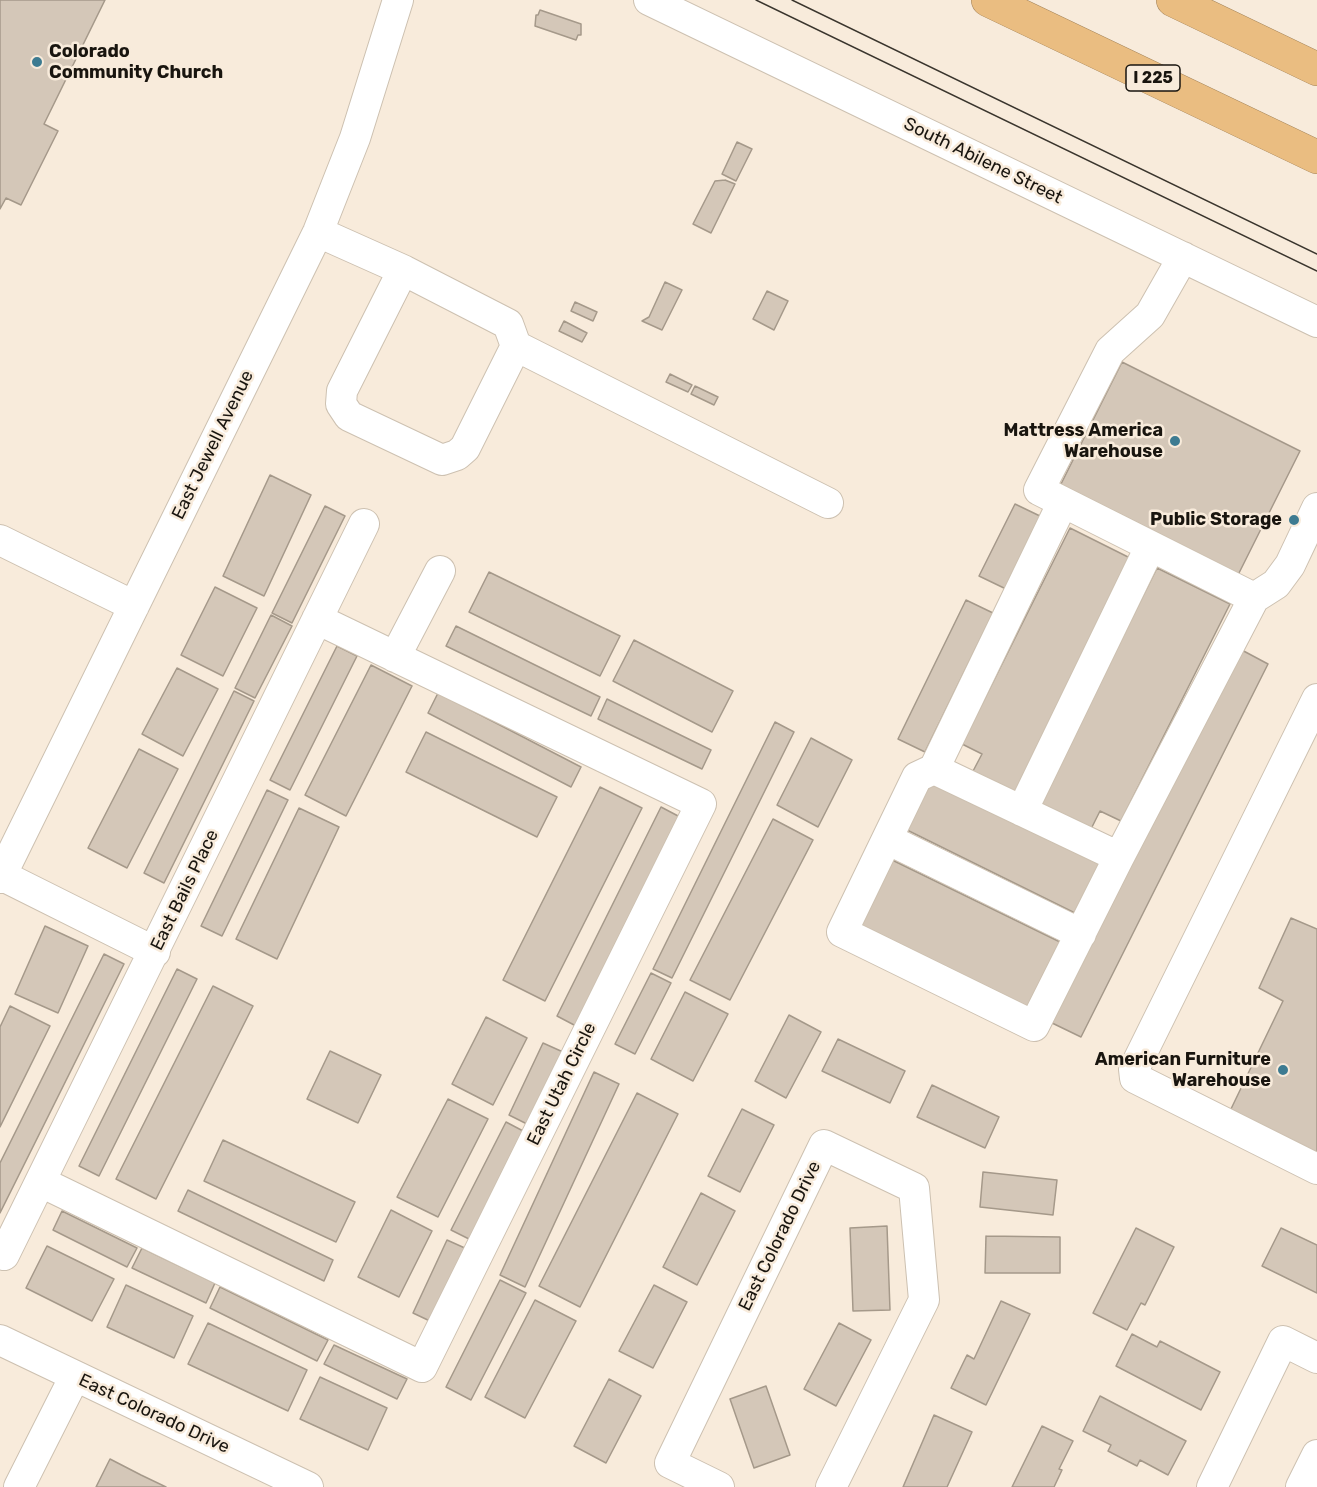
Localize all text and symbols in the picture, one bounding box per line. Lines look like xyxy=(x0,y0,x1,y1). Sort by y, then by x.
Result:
place label: Colorado Community Church xyxy=(49,41,223,84)
marker: Colorado Community Church xyxy=(30,55,44,69)
road number: I 225 xyxy=(1126,65,1180,91)
street label: South Abilene Street xyxy=(900,113,1066,209)
street label: East Jewell Avenue xyxy=(168,367,258,523)
place label: Mattress America Warehouse xyxy=(1004,420,1163,462)
marker: Mattress America Warehouse xyxy=(1168,434,1182,448)
place label: Public Storage xyxy=(1150,509,1282,531)
marker: Public Storage xyxy=(1287,513,1301,527)
street label: East Bails Place xyxy=(146,826,224,954)
street label: East Utah Circle xyxy=(523,1019,601,1149)
place label: American Furniture Warehouse xyxy=(1095,1049,1271,1092)
marker: American Furniture Warehouse xyxy=(1276,1063,1290,1077)
street label: East Colorado Drive xyxy=(734,1158,826,1314)
street label: East Colorado Drive xyxy=(75,1370,233,1458)

